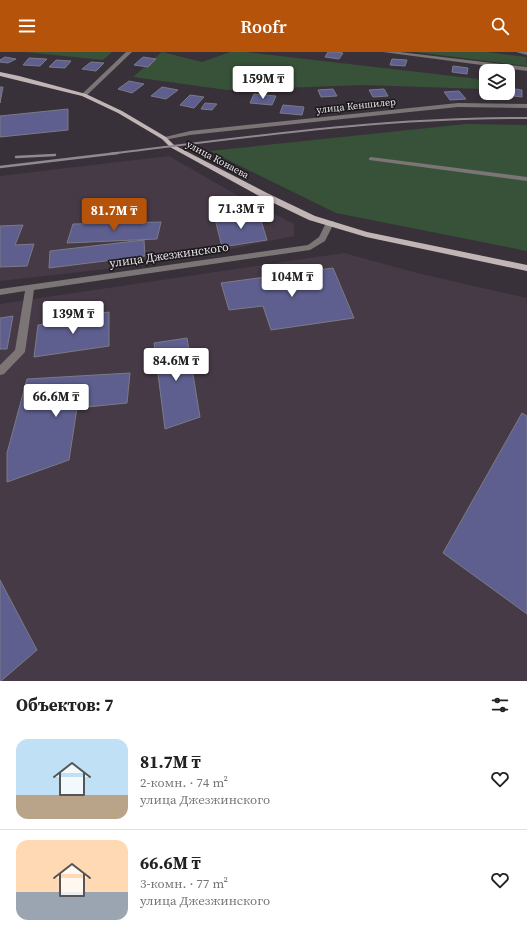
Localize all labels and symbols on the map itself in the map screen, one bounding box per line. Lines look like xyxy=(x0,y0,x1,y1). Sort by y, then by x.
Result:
pin: 159M ₸ xyxy=(230,66,296,100)
street label: улица Кеншилер xyxy=(316,95,396,116)
street label: улица Конаева xyxy=(184,138,252,182)
pin: 71.3M ₸ xyxy=(204,196,278,230)
pin: 81.7M ₸ xyxy=(77,198,151,232)
street label: улица Джезжинского xyxy=(108,239,230,271)
pin: 104M ₸ xyxy=(259,264,325,298)
pin: 139M ₸ xyxy=(40,301,106,335)
pin: 84.6M ₸ xyxy=(139,348,213,382)
pin: 66.6M ₸ xyxy=(19,384,93,418)

